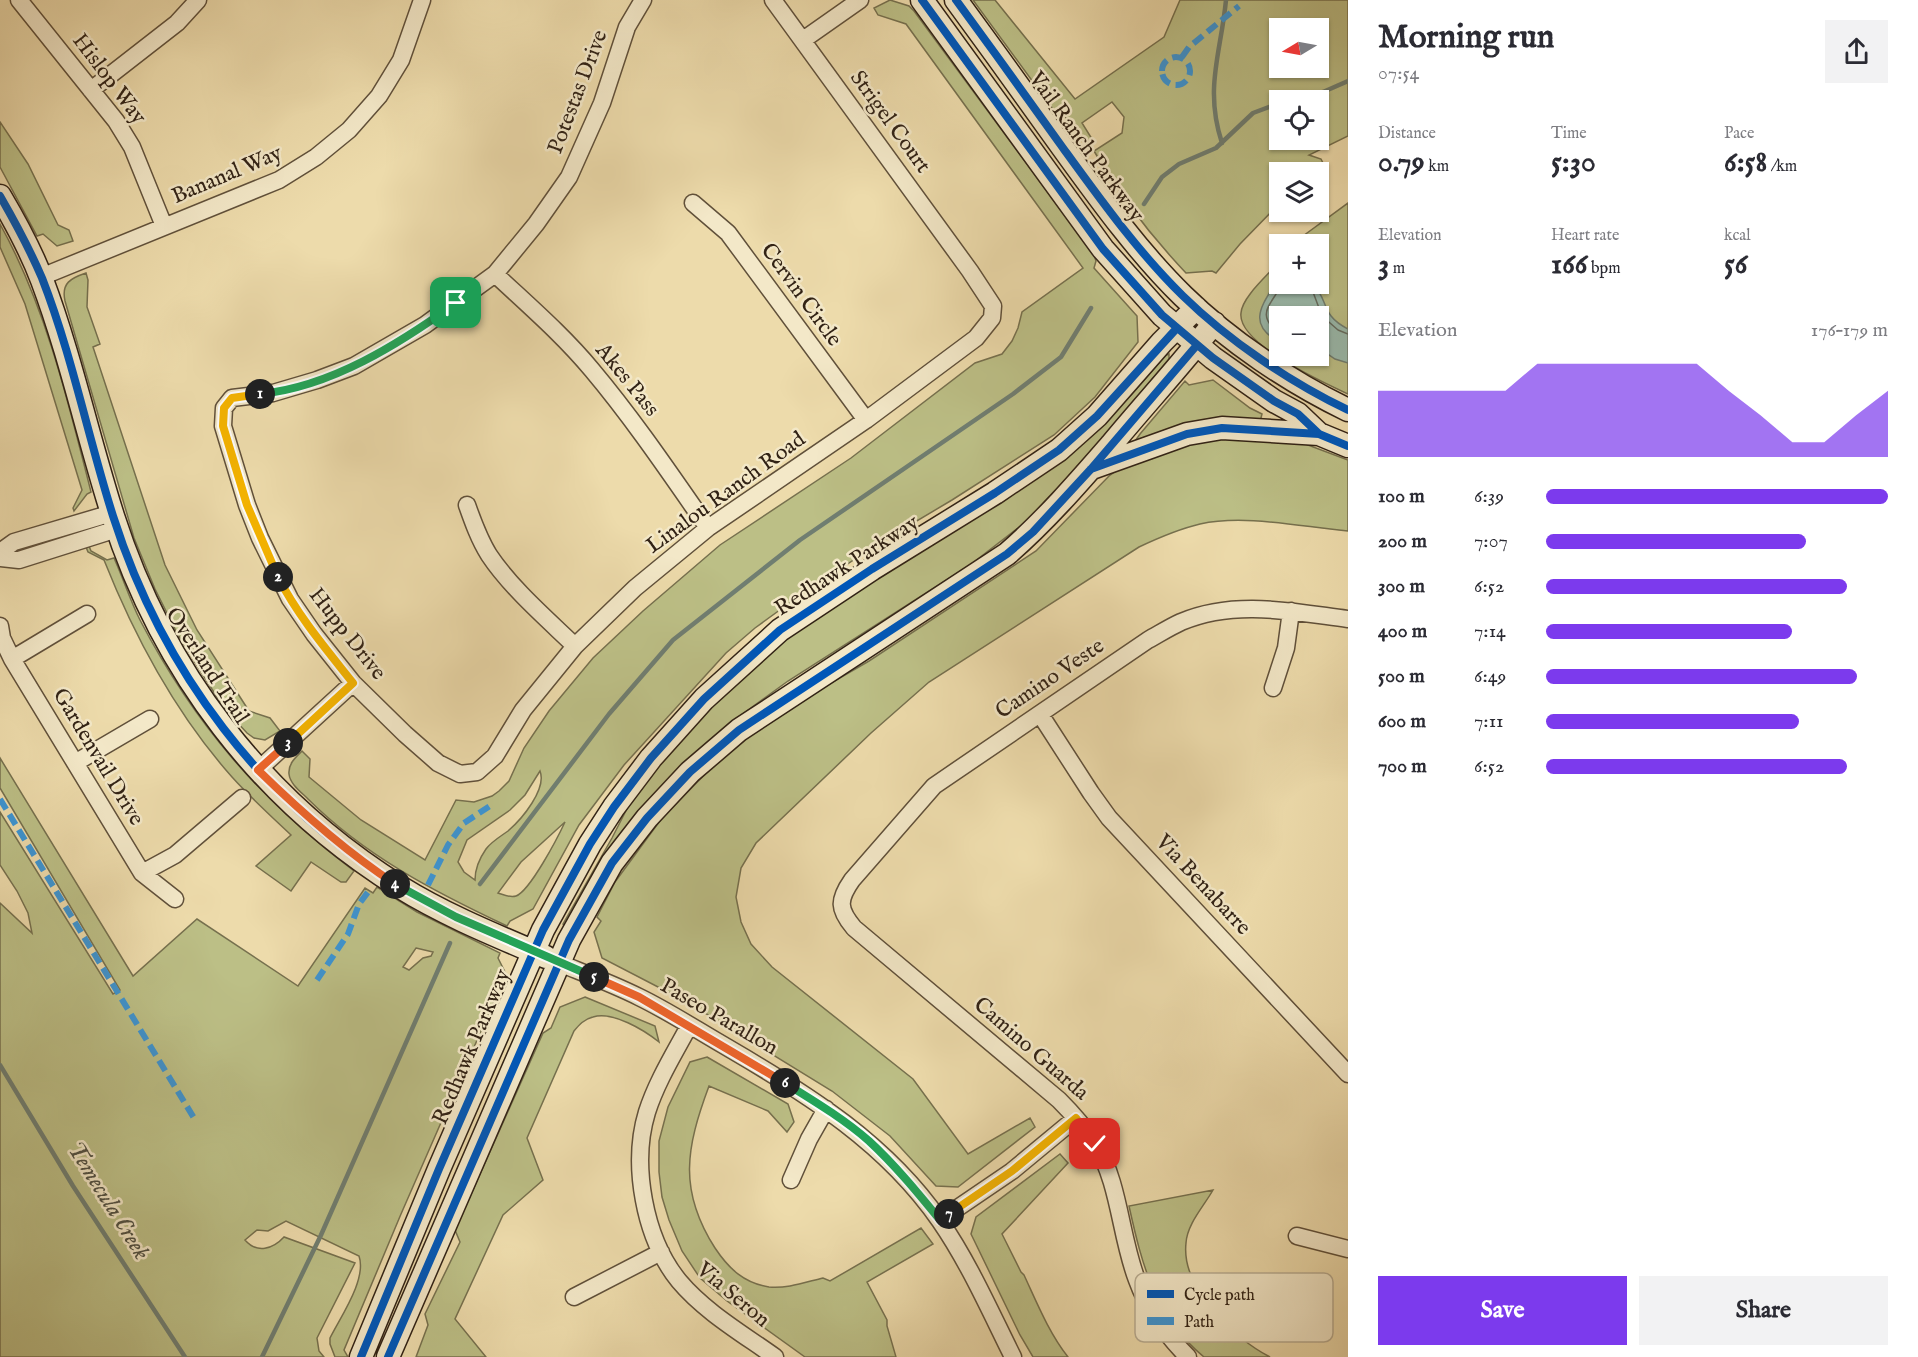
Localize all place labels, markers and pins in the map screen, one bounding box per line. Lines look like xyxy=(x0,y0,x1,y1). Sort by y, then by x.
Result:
pin xyxy=(430,277,481,328)
pin: 1 xyxy=(245,379,275,409)
pin: 2 xyxy=(263,562,293,592)
pin: 3 xyxy=(273,728,303,758)
pin: 4 xyxy=(380,869,410,899)
pin: 5 xyxy=(579,962,609,992)
pin: 6 xyxy=(770,1068,800,1098)
pin xyxy=(1069,1118,1120,1169)
pin: 7 xyxy=(934,1199,964,1229)

